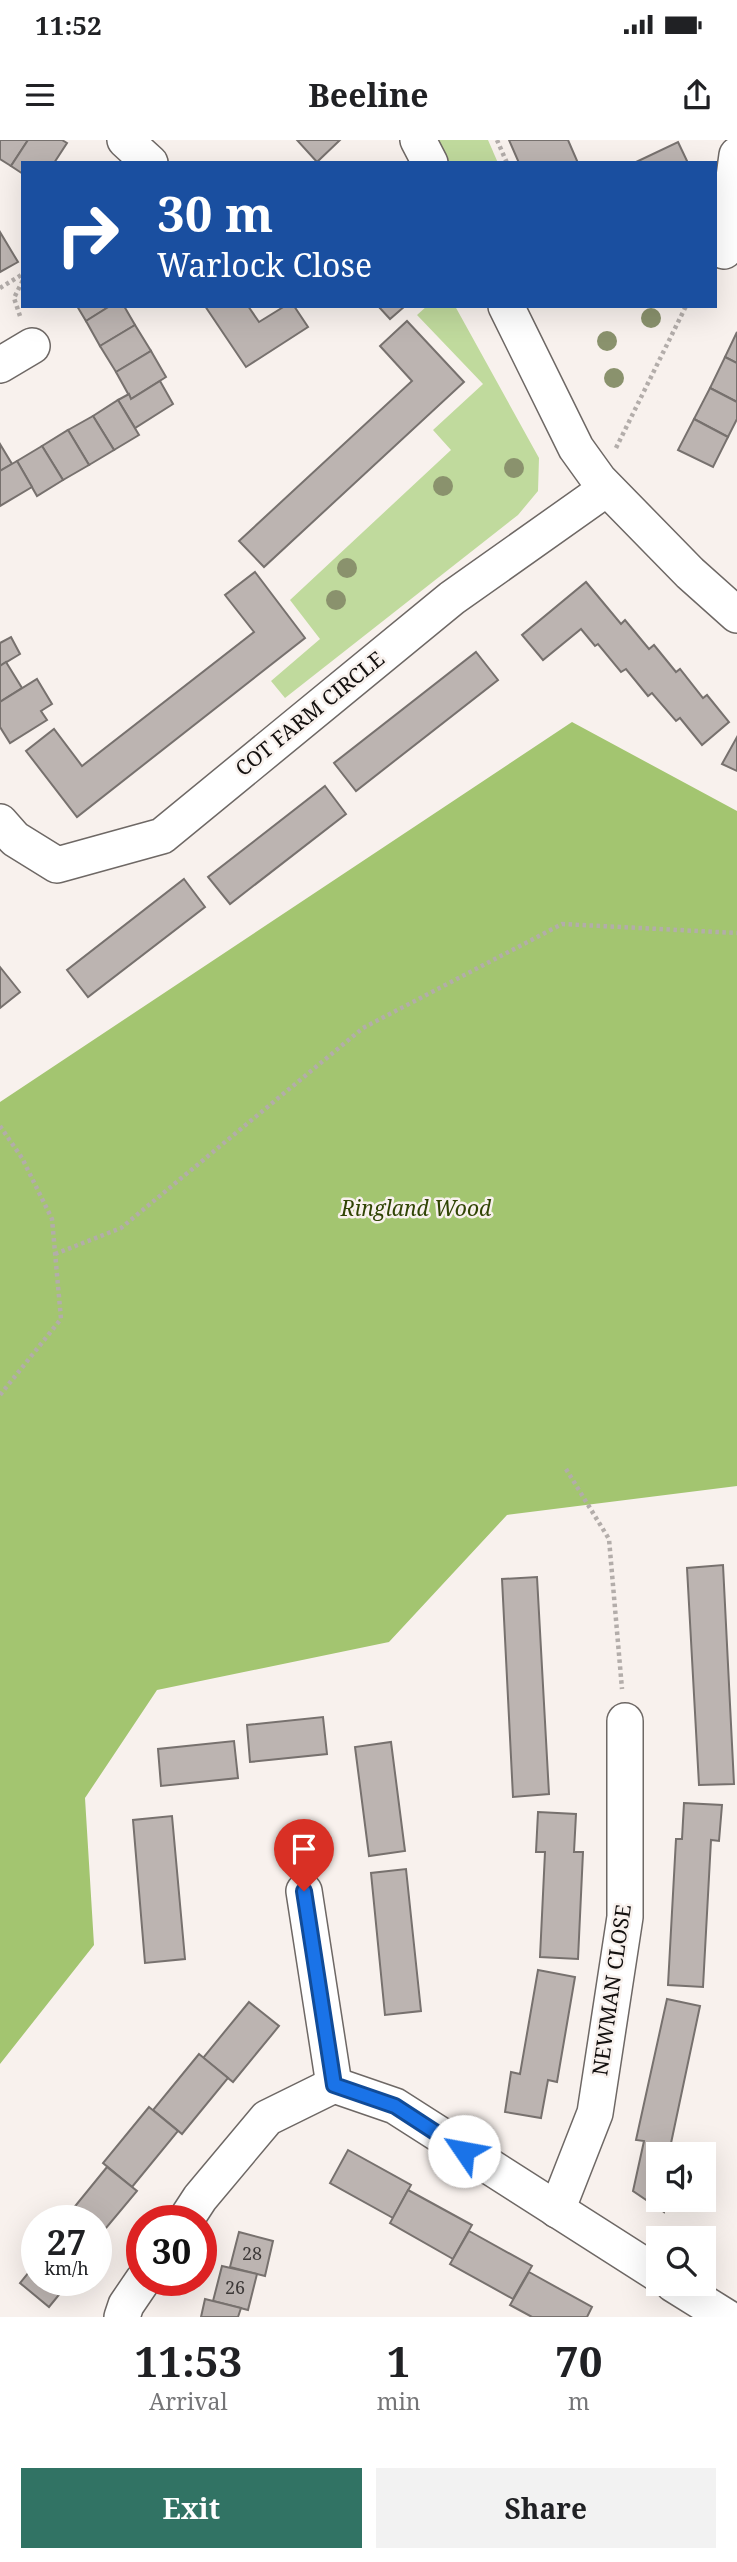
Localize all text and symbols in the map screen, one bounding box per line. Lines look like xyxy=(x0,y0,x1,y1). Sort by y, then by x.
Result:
text: 11:52 xyxy=(35,7,102,43)
text: Beeline xyxy=(308,73,429,116)
icon: menu xyxy=(21,76,59,114)
icon: share xyxy=(678,76,716,114)
text: 30 m xyxy=(157,180,273,246)
icon: right xyxy=(42,189,133,280)
text: Warlock Close xyxy=(157,243,372,286)
street label: COT FARM CIRCLE xyxy=(229,644,390,782)
park label: Ringland Wood xyxy=(340,1194,492,1222)
pin xyxy=(274,1819,334,1891)
icon: arrive xyxy=(285,1830,323,1868)
street label: NEWMAN CLOSE xyxy=(585,1902,637,2077)
position arrow xyxy=(427,2114,501,2188)
map controls xyxy=(646,2142,716,2296)
button: sound xyxy=(646,2142,716,2212)
speed limit sign: 30 xyxy=(126,2205,217,2296)
text: 27 xyxy=(47,2218,86,2265)
button: search xyxy=(646,2226,716,2296)
house number: 28 xyxy=(242,2241,262,2265)
text: km/h xyxy=(44,2256,89,2280)
house number: 26 xyxy=(225,2275,245,2299)
text: 11:53 xyxy=(134,2332,242,2389)
text: 1 xyxy=(387,2332,410,2389)
text: 70 xyxy=(555,2332,603,2389)
text: Arrival xyxy=(149,2385,228,2417)
text: min xyxy=(377,2385,421,2417)
text: m xyxy=(568,2385,590,2417)
button: Exit xyxy=(21,2468,362,2548)
button: Share xyxy=(376,2468,716,2548)

